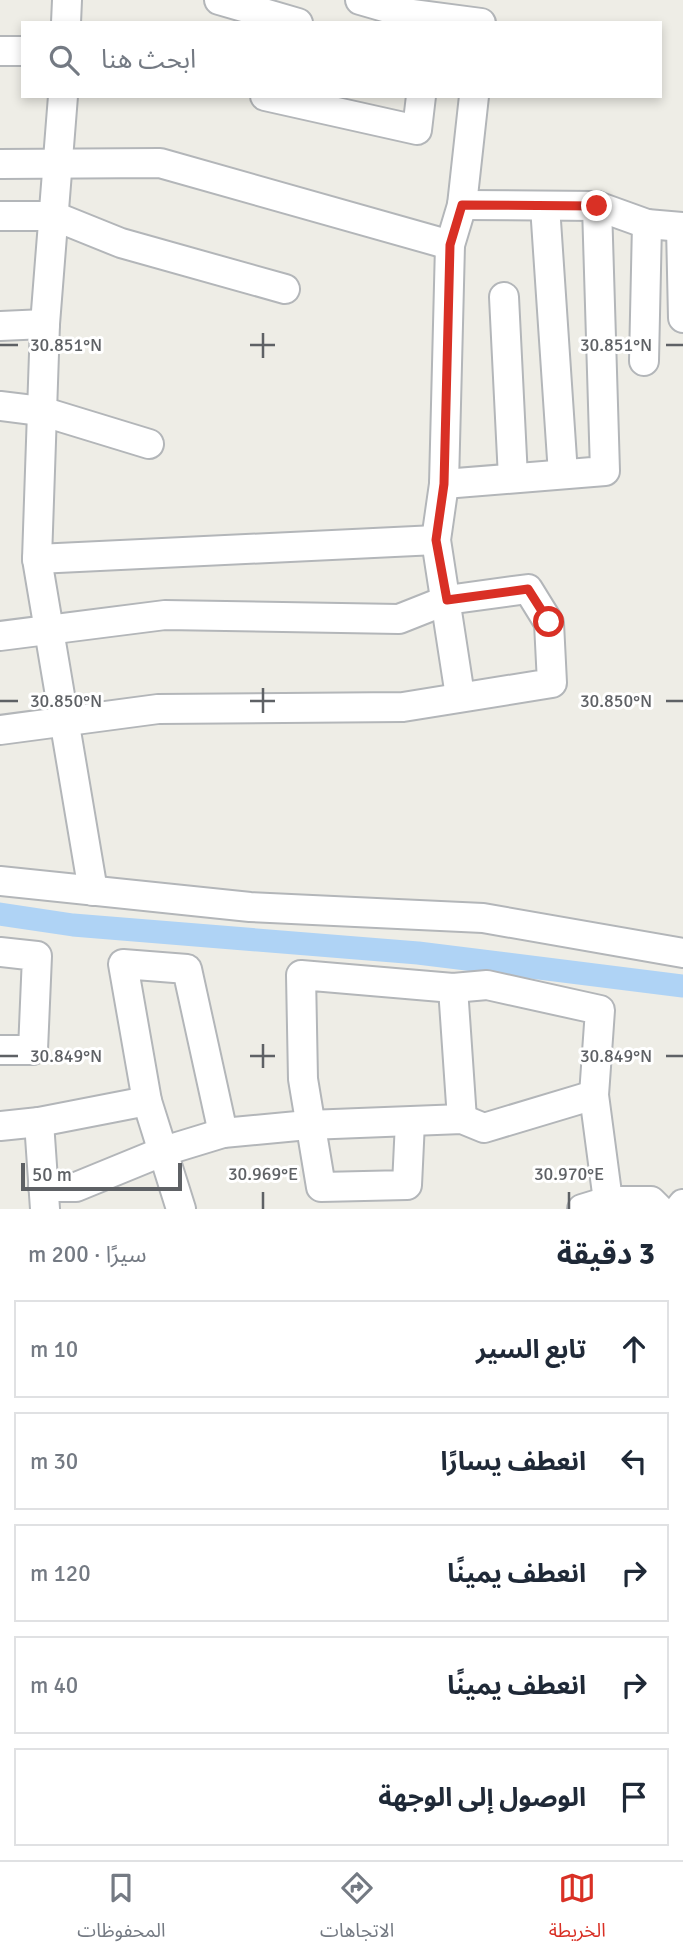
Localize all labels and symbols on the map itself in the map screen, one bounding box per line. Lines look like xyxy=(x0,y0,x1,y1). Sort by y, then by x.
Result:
route end xyxy=(581,190,612,221)
text: 30.851°N xyxy=(30,334,102,356)
text: 30.851°N xyxy=(580,334,652,356)
route start xyxy=(533,606,564,637)
text: 30.850°N xyxy=(30,690,102,712)
text: 30.850°N xyxy=(580,690,652,712)
text: 30.849°N xyxy=(30,1045,102,1067)
text: 30.849°N xyxy=(580,1045,652,1067)
scale bar xyxy=(21,1160,182,1192)
text: 30.969°E xyxy=(228,1163,298,1185)
text: 30.970°E xyxy=(534,1163,604,1185)

